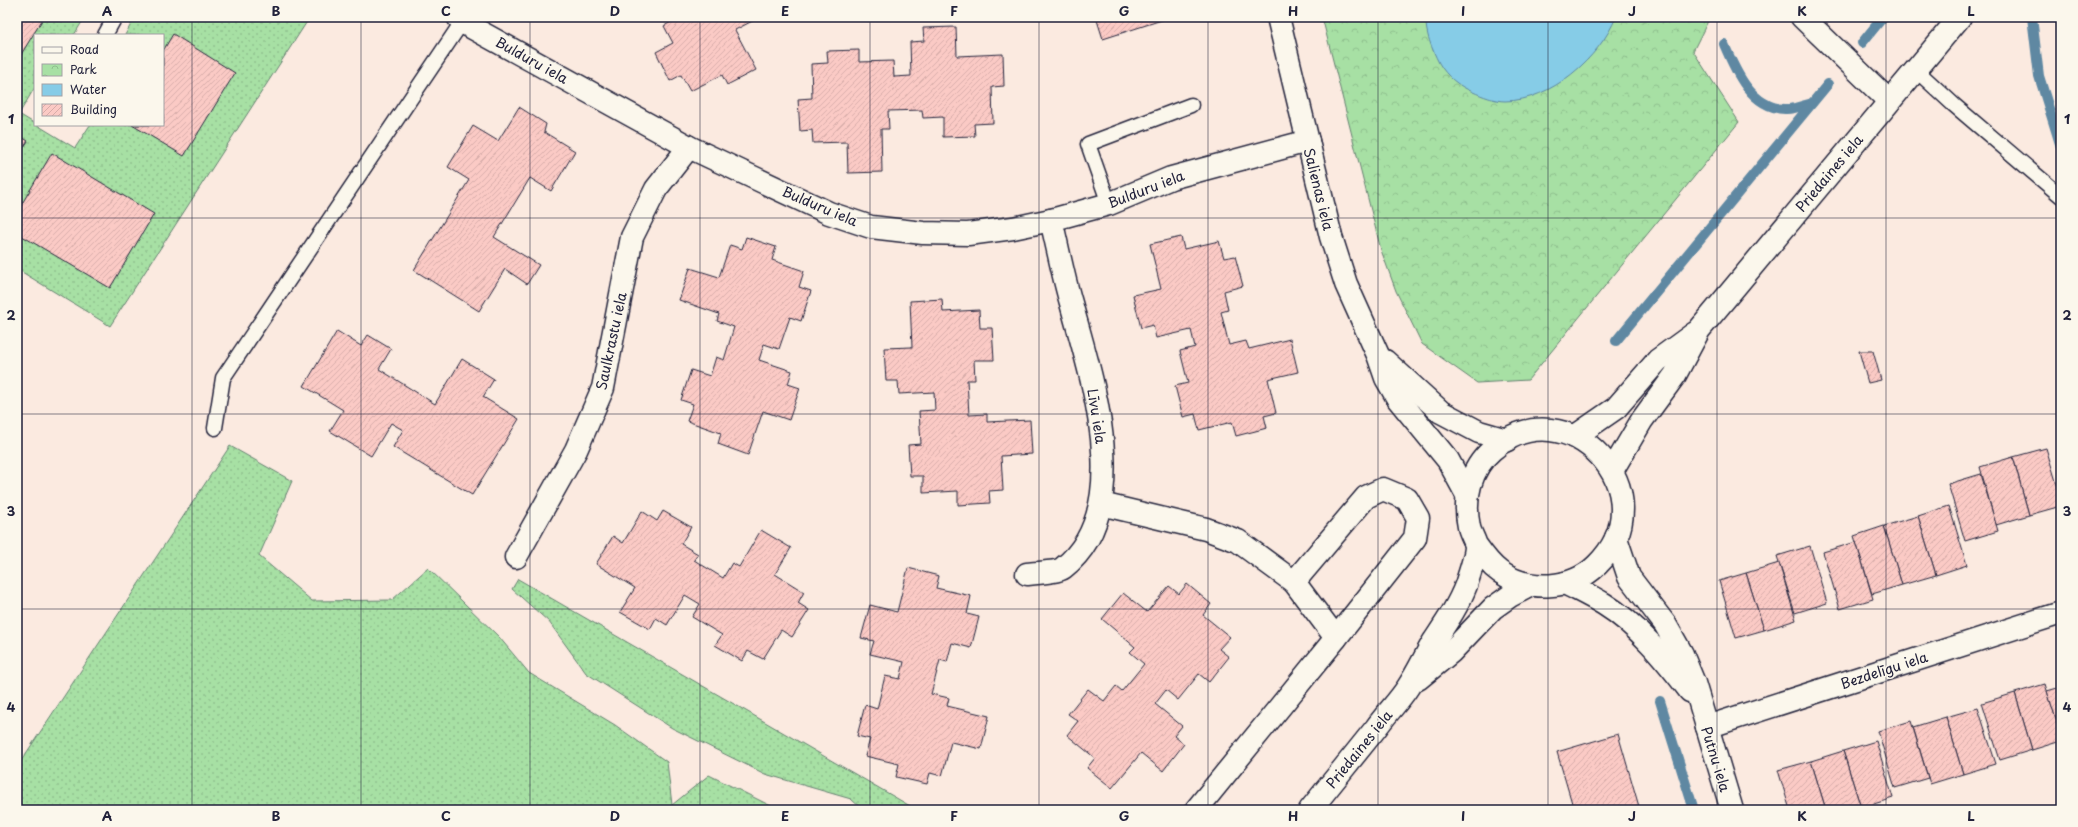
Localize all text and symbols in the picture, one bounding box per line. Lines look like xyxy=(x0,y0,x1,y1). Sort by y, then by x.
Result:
text: A xyxy=(102,1,112,20)
text: B xyxy=(272,1,281,20)
text: C xyxy=(441,1,451,20)
text: D xyxy=(610,1,620,20)
text: E xyxy=(781,1,789,20)
text: F xyxy=(950,1,958,20)
text: G xyxy=(1119,1,1129,20)
text: H xyxy=(1288,1,1298,20)
text: I xyxy=(1461,1,1465,20)
text: J xyxy=(1628,1,1636,20)
text: K xyxy=(1797,1,1807,20)
text: L xyxy=(1967,1,1975,20)
street label: Bulduru iela xyxy=(492,31,572,89)
legend xyxy=(34,34,164,126)
text: Road xyxy=(70,40,99,58)
text: Park xyxy=(70,60,97,78)
text: Water xyxy=(70,80,107,98)
text: Building xyxy=(70,100,117,118)
text: 1 xyxy=(8,109,14,128)
text: 1 xyxy=(2064,109,2070,128)
street label: Priedaines iela xyxy=(1790,130,1868,216)
street label: Salienas iela xyxy=(1299,146,1340,233)
street label: Bulduru iela xyxy=(1105,165,1188,213)
street label: Bulduru iela xyxy=(779,181,861,231)
street label: Saulkrastu iela xyxy=(590,290,632,392)
text: 2 xyxy=(6,305,16,324)
text: 2 xyxy=(2062,305,2072,324)
street label: Līvu iela xyxy=(1082,387,1112,445)
text: 3 xyxy=(7,501,16,520)
text: 3 xyxy=(2063,501,2072,520)
street label: Bezdelīgu iela xyxy=(1838,646,1931,694)
text: 4 xyxy=(7,697,16,716)
text: 4 xyxy=(2063,697,2072,716)
street label: Priedaines iela xyxy=(1321,705,1397,793)
street label: Putnu iela xyxy=(1696,724,1736,795)
text: A xyxy=(102,806,112,825)
text: B xyxy=(272,806,281,825)
text: C xyxy=(441,806,451,825)
text: D xyxy=(610,806,620,825)
text: E xyxy=(781,806,789,825)
text: F xyxy=(950,806,958,825)
text: G xyxy=(1119,806,1129,825)
text: H xyxy=(1288,806,1298,825)
text: I xyxy=(1461,806,1465,825)
text: J xyxy=(1628,806,1636,825)
text: K xyxy=(1797,806,1807,825)
text: L xyxy=(1967,806,1975,825)

